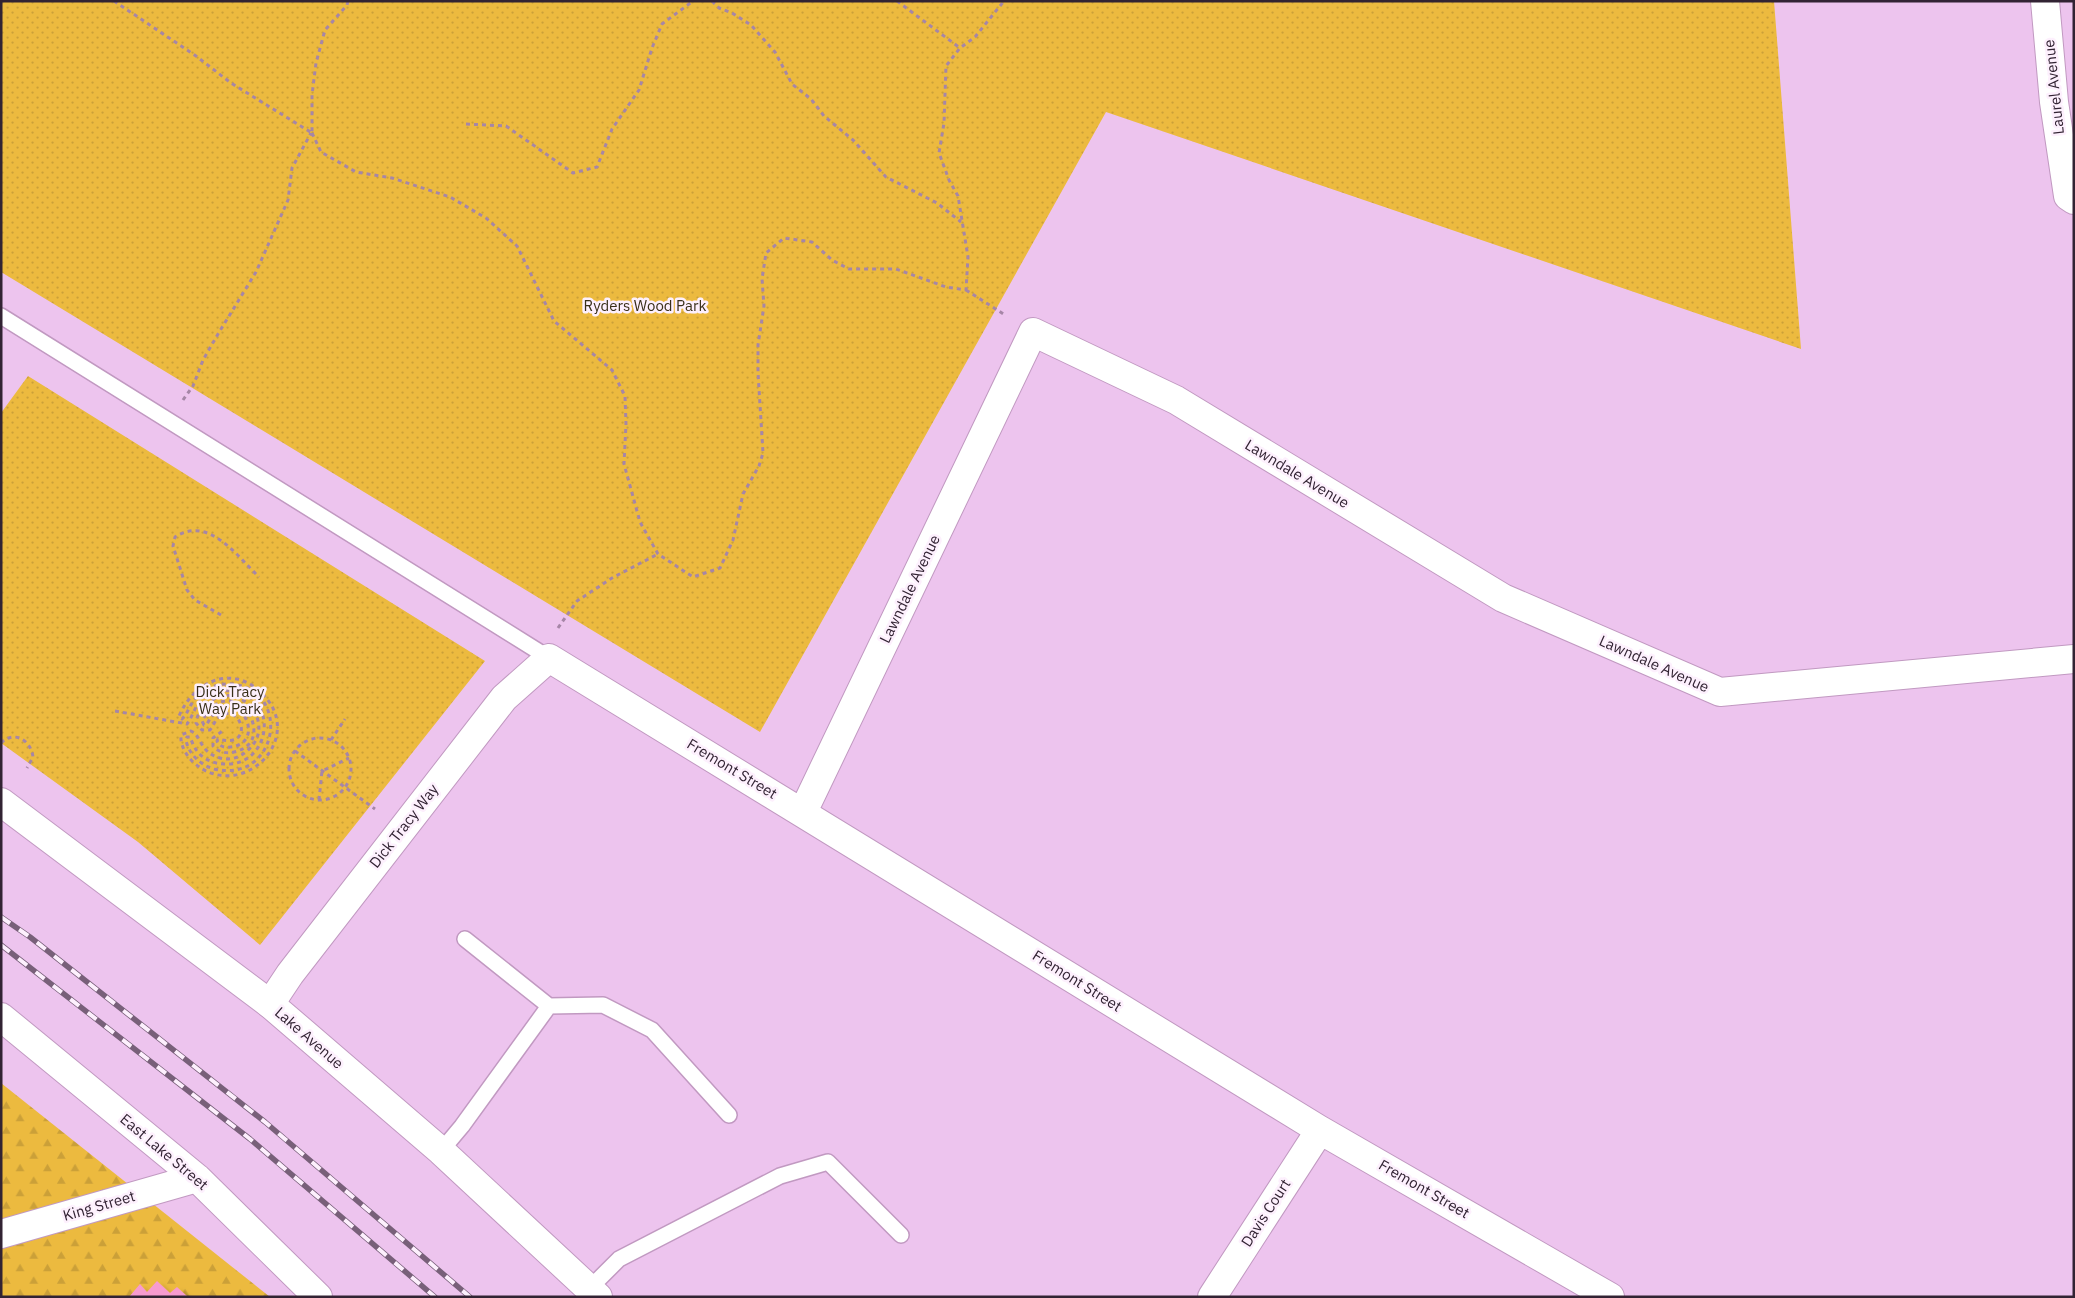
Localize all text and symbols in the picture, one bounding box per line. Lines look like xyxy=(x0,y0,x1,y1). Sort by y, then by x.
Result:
street label: Laurel Avenue xyxy=(2039,39,2068,135)
park label: Ryders Wood Park xyxy=(584,296,706,315)
street label: Lawndale Avenue xyxy=(1242,435,1353,512)
street label: Lawndale Avenue xyxy=(875,532,944,646)
street label: Lawndale Avenue xyxy=(1596,631,1712,696)
park label: Dick Tracy Way Park xyxy=(195,682,265,718)
street label: Fremont Street xyxy=(684,734,781,803)
street label: Dick Tracy Way xyxy=(365,779,443,871)
street label: Fremont Street xyxy=(1029,946,1125,1016)
street label: Lake Avenue xyxy=(271,1003,348,1073)
street label: East Lake Street xyxy=(117,1109,212,1194)
street label: Fremont Street xyxy=(1375,1155,1473,1222)
street label: Davis Court xyxy=(1237,1175,1295,1250)
street label: King Street xyxy=(60,1186,137,1225)

